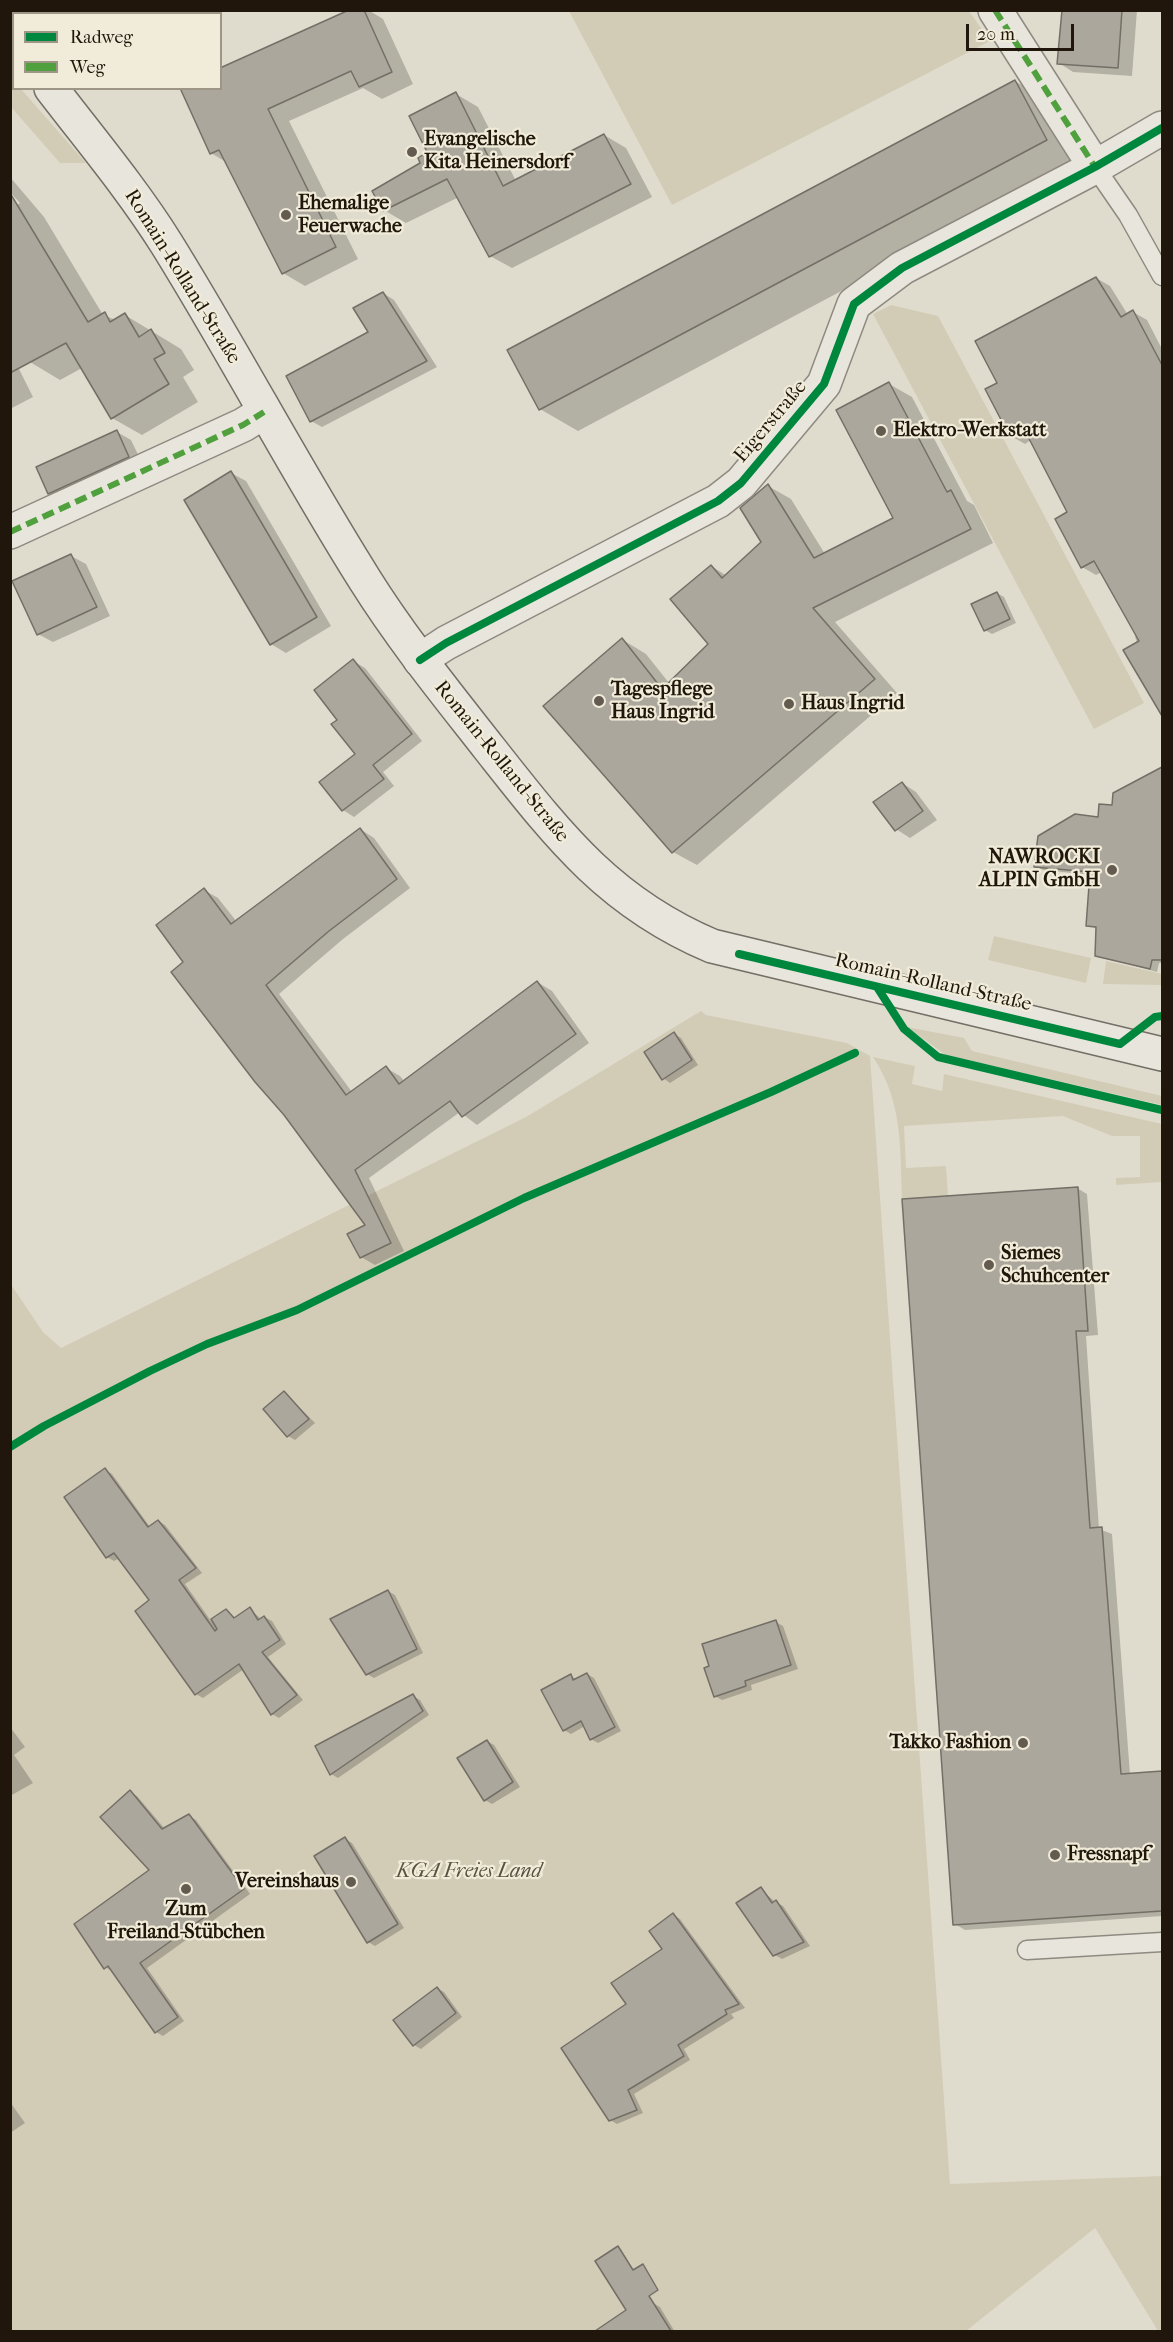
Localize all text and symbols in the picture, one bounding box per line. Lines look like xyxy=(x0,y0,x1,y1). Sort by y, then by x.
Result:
legend xyxy=(12,12,222,90)
scale bar xyxy=(969,12,1077,50)
text: 20 m xyxy=(977,24,1015,45)
text: Radweg xyxy=(70,27,133,48)
text: Weg xyxy=(70,57,105,78)
place label: Evangelische Kita Heinersdorf xyxy=(424,128,570,175)
marker: Evangelische Kita Heinersdorf xyxy=(405,145,419,159)
street label: Romain-Rolland-Straße xyxy=(119,185,245,369)
place label: Ehemalige Feuerwache xyxy=(298,192,402,239)
marker: Ehemalige Feuerwache xyxy=(279,208,293,222)
street label: Eigerstraße xyxy=(730,376,812,468)
place label: Elektro-Werkstatt xyxy=(893,419,1046,443)
marker: Elektro-Werkstatt xyxy=(874,424,888,438)
street label: Romain-Rolland-Straße xyxy=(428,676,574,848)
place label: Tagespflege Haus Ingrid xyxy=(611,678,714,725)
place label: Haus Ingrid xyxy=(801,692,904,716)
marker: Tagespflege Haus Ingrid xyxy=(592,694,606,708)
marker: Haus Ingrid xyxy=(782,697,796,711)
place label: NAWROCKI ALPIN GmbH xyxy=(979,846,1100,893)
marker: NAWROCKI ALPIN GmbH xyxy=(1105,863,1119,877)
street label: Romain-Rolland-Straße xyxy=(832,949,1034,1017)
place label: Siemes Schuhcenter xyxy=(1001,1242,1109,1289)
marker: Siemes Schuhcenter xyxy=(982,1258,996,1272)
place label: Takko Fashion xyxy=(889,1731,1011,1755)
marker: Takko Fashion xyxy=(1016,1736,1030,1750)
place label: Fressnapf xyxy=(1067,1843,1149,1867)
marker: Fressnapf xyxy=(1048,1848,1062,1862)
park label: KGA Freies Land xyxy=(396,1860,542,1884)
place label: Vereinshaus xyxy=(235,1870,339,1894)
marker: Vereinshaus xyxy=(344,1875,358,1889)
marker: Zum Freiland-Stübchen xyxy=(179,1882,193,1896)
place label: Zum Freiland-Stübchen xyxy=(107,1898,265,1945)

